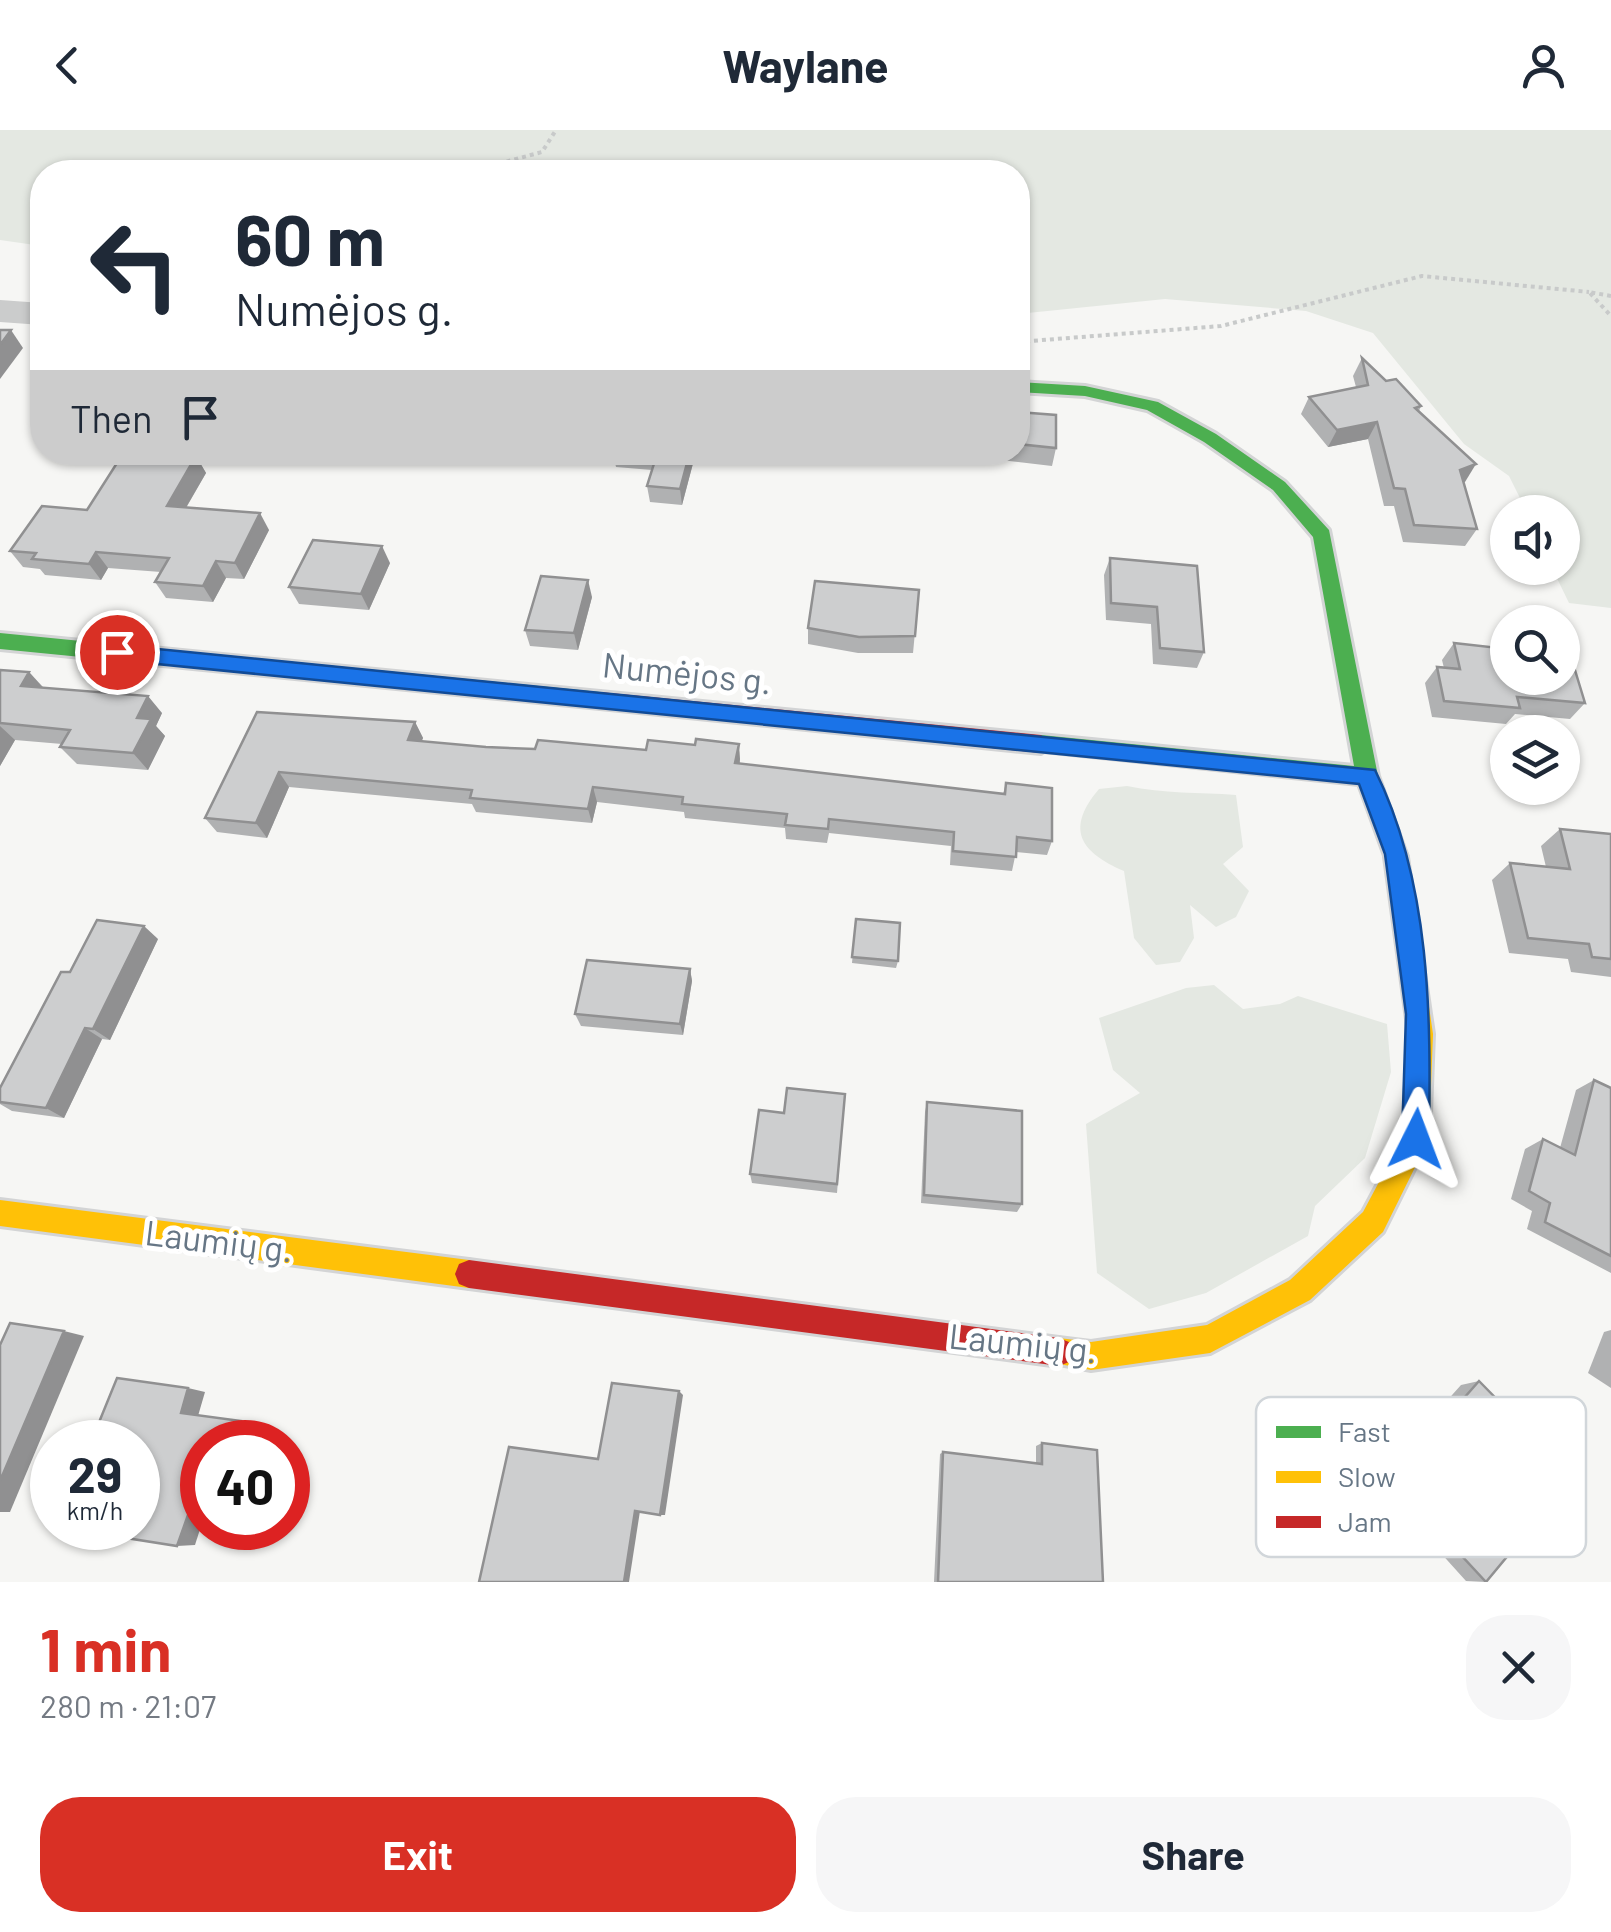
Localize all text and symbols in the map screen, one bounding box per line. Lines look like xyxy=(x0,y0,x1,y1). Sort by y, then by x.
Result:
icon: back xyxy=(40,38,95,93)
text: Waylane xyxy=(722,38,889,92)
icon: person xyxy=(1516,38,1571,93)
text: 60 m xyxy=(235,196,385,280)
icon: left xyxy=(70,200,200,330)
text: Numėjos g. xyxy=(235,281,453,335)
icon: arrive xyxy=(173,390,228,445)
text: Then xyxy=(70,395,153,441)
map controls xyxy=(1490,495,1580,805)
button: sound xyxy=(1490,495,1580,585)
button: search xyxy=(1490,605,1580,695)
pin xyxy=(75,610,160,695)
icon: arrive xyxy=(90,625,145,680)
street label: Numėjos g. xyxy=(601,642,774,702)
button: layers xyxy=(1490,715,1580,805)
position arrow xyxy=(1364,1087,1468,1191)
street label: Laumių g. xyxy=(143,1210,296,1270)
street label: Laumių g. xyxy=(947,1313,1099,1371)
legend xyxy=(1256,1397,1586,1557)
text: Fast xyxy=(1338,1414,1391,1448)
speed limit sign: 40 xyxy=(180,1420,310,1550)
text: 29 xyxy=(68,1443,122,1503)
text: Slow xyxy=(1338,1459,1396,1493)
text: km/h xyxy=(67,1495,123,1525)
text: Jam xyxy=(1338,1504,1392,1538)
text: 1 min xyxy=(40,1612,171,1684)
button: close xyxy=(1466,1615,1571,1720)
text: 280 m · 21:07 xyxy=(40,1686,216,1724)
button: Exit xyxy=(40,1797,796,1912)
button: Share xyxy=(816,1797,1571,1912)

